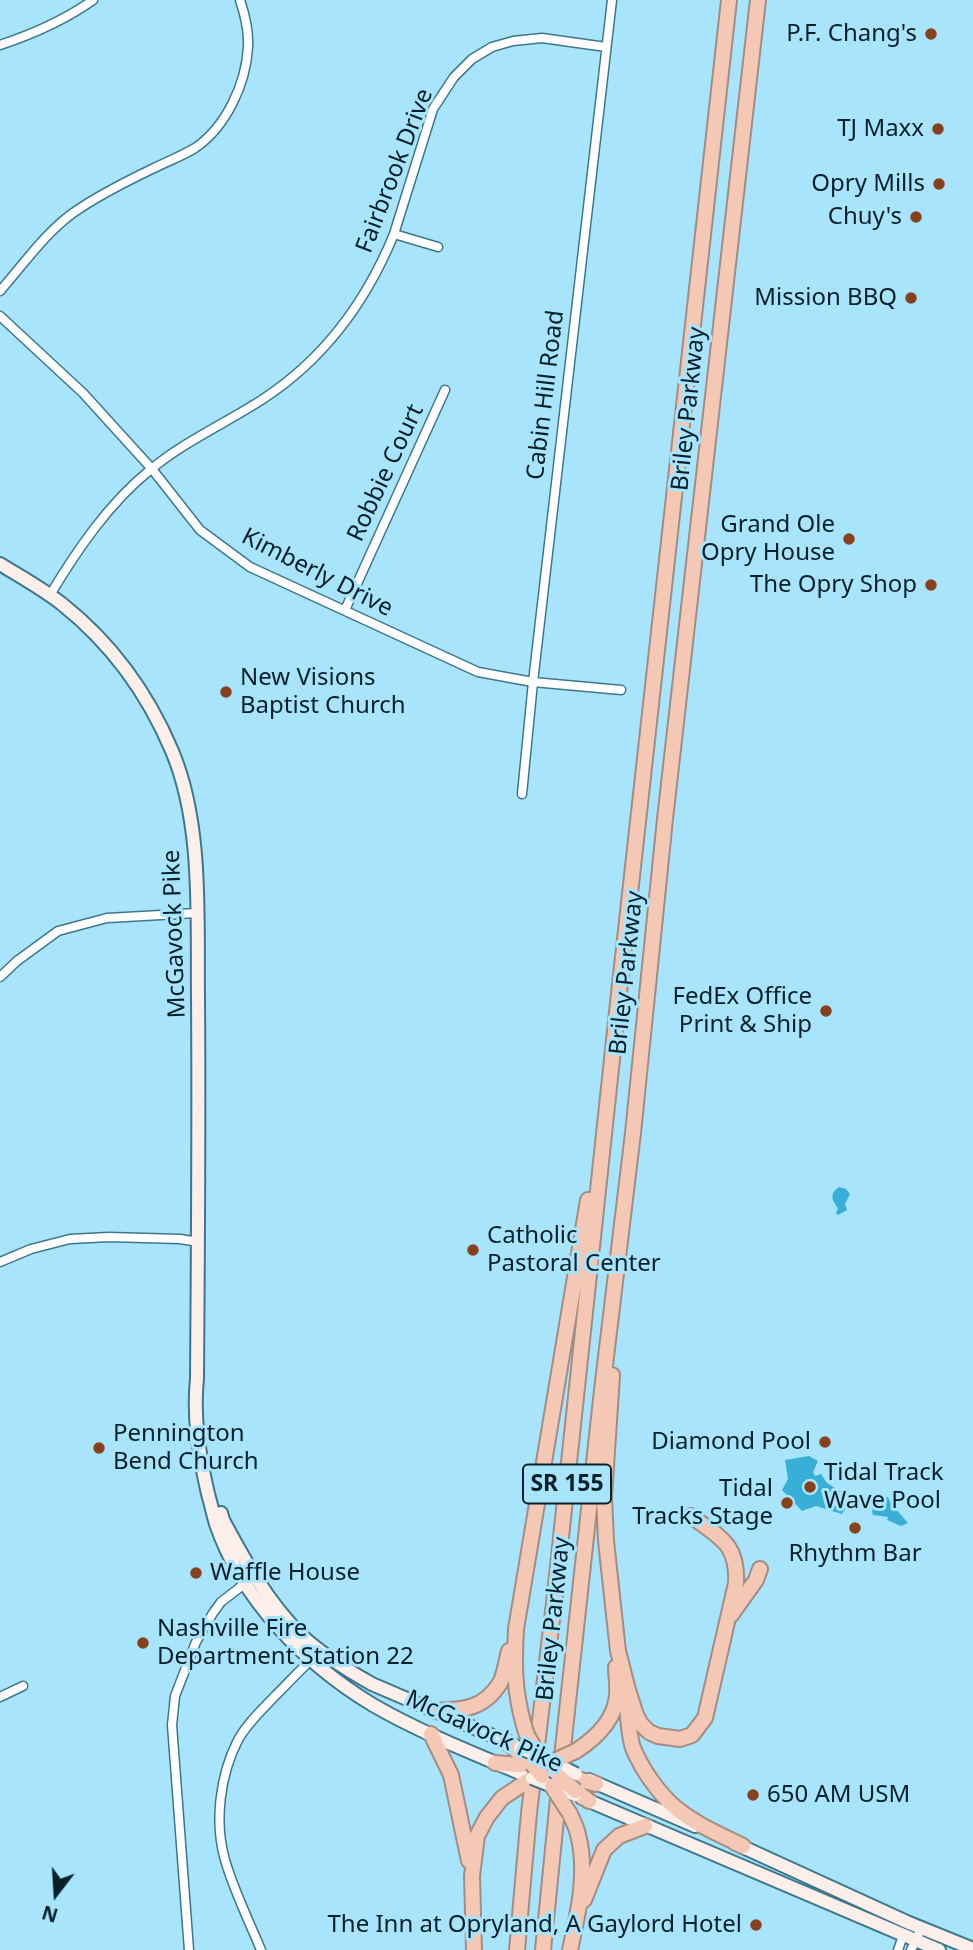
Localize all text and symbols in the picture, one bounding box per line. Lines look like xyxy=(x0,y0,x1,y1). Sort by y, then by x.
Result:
place label: P.F. Chang's xyxy=(786,20,917,48)
marker: P.F. Chang's xyxy=(923,26,939,42)
street label: Fairbrook Drive xyxy=(350,85,440,257)
place label: TJ Maxx xyxy=(837,115,924,143)
marker: TJ Maxx xyxy=(930,121,946,137)
place label: Opry Mills xyxy=(811,170,925,198)
marker: Opry Mills xyxy=(931,176,947,192)
place label: Chuy's xyxy=(828,203,902,231)
marker: Chuy's xyxy=(908,209,924,225)
place label: Mission BBQ xyxy=(754,284,897,312)
marker: Mission BBQ xyxy=(903,290,919,306)
street label: Cabin Hill Road xyxy=(521,308,571,482)
street label: Briley Parkway xyxy=(666,326,712,492)
street label: Robbie Court xyxy=(342,400,430,546)
place label: Grand Ole Opry House xyxy=(701,511,835,567)
street label: Kimberly Drive xyxy=(237,523,397,623)
marker: Grand Ole Opry House xyxy=(841,531,857,547)
place label: The Opry Shop xyxy=(750,571,917,599)
marker: The Opry Shop xyxy=(923,577,939,593)
place label: New Visions Baptist Church xyxy=(240,664,406,720)
marker: New Visions Baptist Church xyxy=(218,684,234,700)
street label: McGavock Pike xyxy=(158,849,192,1019)
street label: Briley Parkway xyxy=(604,890,650,1056)
place label: FedEx Office Print & Ship xyxy=(672,983,812,1039)
marker: FedEx Office Print & Ship xyxy=(818,1003,834,1019)
place label: Catholic Pastoral Center xyxy=(487,1222,661,1278)
marker: Catholic Pastoral Center xyxy=(465,1242,481,1258)
place label: Pennington Bend Church xyxy=(113,1420,259,1476)
place label: Diamond Pool xyxy=(651,1428,811,1456)
marker: Diamond Pool xyxy=(817,1434,833,1450)
marker: Pennington Bend Church xyxy=(91,1440,107,1456)
place label: Tidal Track Wave Pool xyxy=(824,1459,944,1515)
road number: SR 155 xyxy=(523,1464,611,1504)
place label: Tidal Tracks Stage xyxy=(632,1475,773,1531)
marker: Tidal Track Wave Pool xyxy=(802,1479,818,1495)
marker: Tidal Tracks Stage xyxy=(779,1495,795,1511)
marker: Rhythm Bar xyxy=(847,1520,863,1536)
street label: Briley Parkway xyxy=(531,1536,577,1702)
place label: Rhythm Bar xyxy=(788,1540,922,1568)
place label: Waffle House xyxy=(210,1559,360,1587)
marker: Waffle House xyxy=(188,1565,204,1581)
place label: Nashville Fire Department Station 22 xyxy=(157,1615,414,1671)
marker: Nashville Fire Department Station 22 xyxy=(135,1635,151,1651)
street label: McGavock Pike xyxy=(401,1685,567,1779)
place label: 650 AM USM xyxy=(767,1781,910,1809)
marker: 650 AM USM xyxy=(745,1787,761,1803)
north arrow xyxy=(21,1859,91,1929)
text: N xyxy=(39,1899,61,1929)
place label: The Inn at Opryland, A Gaylord Hotel xyxy=(327,1911,742,1939)
marker: The Inn at Opryland, A Gaylord Hotel xyxy=(748,1917,764,1933)

